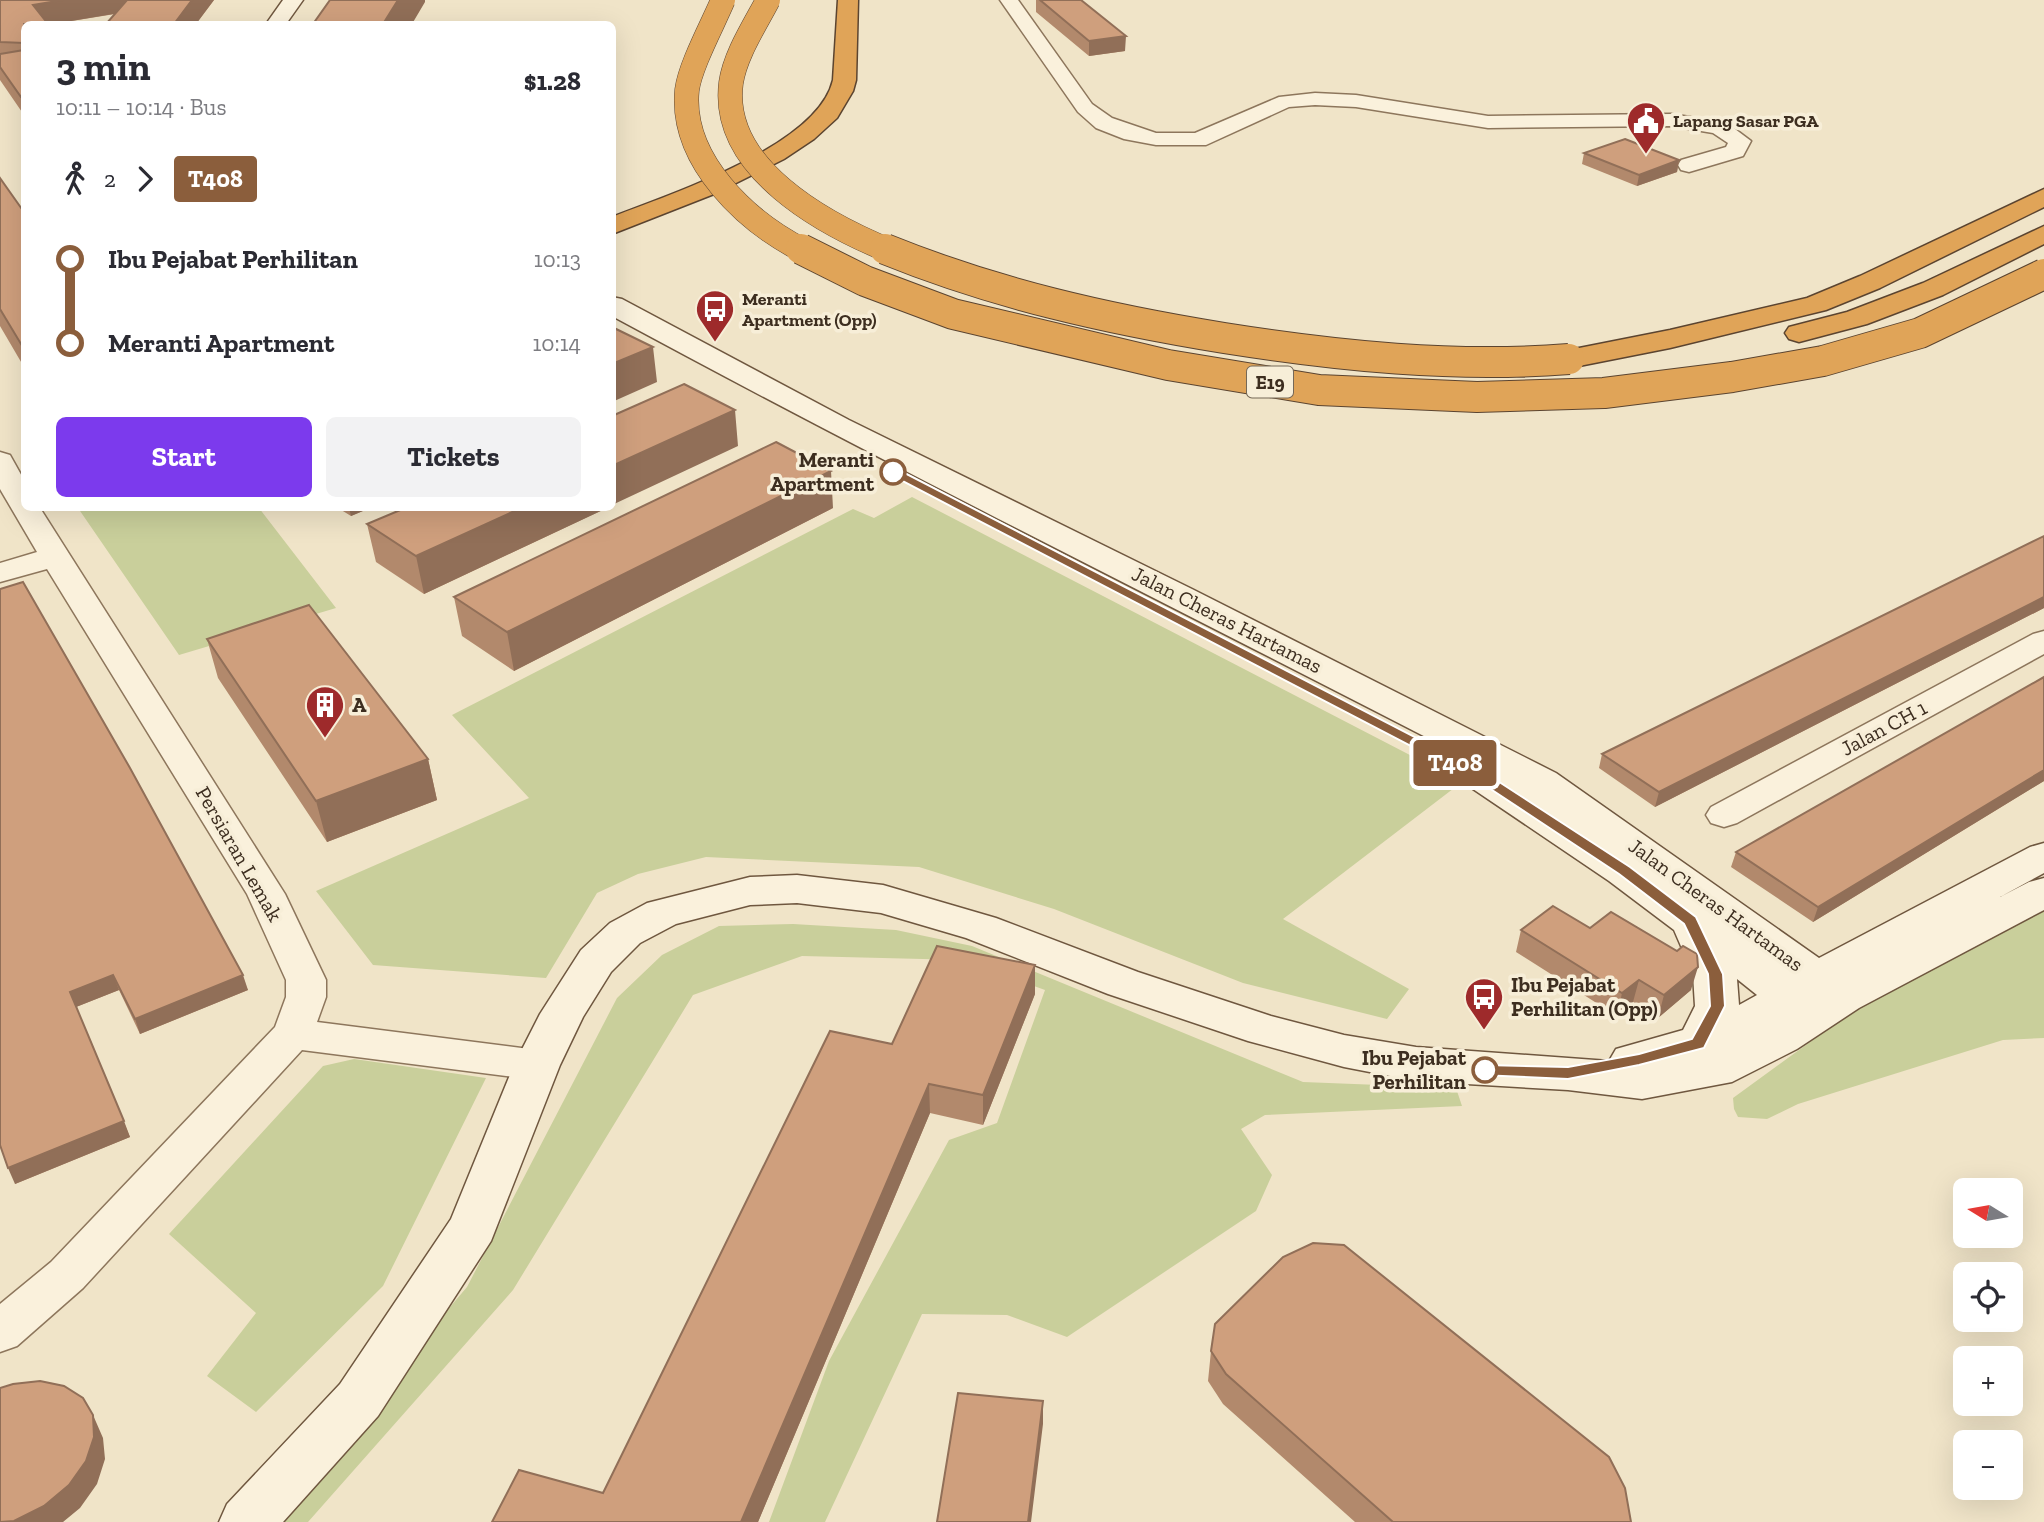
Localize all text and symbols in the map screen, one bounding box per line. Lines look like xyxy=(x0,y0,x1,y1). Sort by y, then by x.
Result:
text: 3 min xyxy=(56,44,151,90)
text: $1.28 xyxy=(524,65,581,97)
text: 10:11 – 10:14 · Bus xyxy=(56,93,227,121)
public building icon: Lapang Sasar PGA xyxy=(1625,100,1667,155)
place label: Lapang Sasar PGA xyxy=(1673,110,1819,132)
icon: walk xyxy=(56,160,94,198)
icon: forward xyxy=(126,160,164,198)
text: T408 xyxy=(188,164,243,193)
text: 2 xyxy=(104,165,116,193)
text: Ibu Pejabat Perhilitan xyxy=(108,243,358,275)
text: 10:13 xyxy=(534,245,581,273)
bus stop icon: Meranti Apartment (Opp) xyxy=(694,288,736,343)
place label: Meranti Apartment (Opp) xyxy=(742,288,877,331)
text: Meranti Apartment xyxy=(108,327,334,359)
text: 10:14 xyxy=(532,329,581,357)
road number: E19 xyxy=(1247,366,1293,398)
button: Start xyxy=(56,417,312,497)
button: Tickets xyxy=(326,417,581,497)
place label: Meranti Apartment xyxy=(770,447,875,496)
marker: Meranti Apartment xyxy=(880,459,906,485)
street label: Jalan Cheras Hartamas xyxy=(1128,561,1326,678)
building icon: A xyxy=(304,684,346,739)
place label: A xyxy=(352,692,367,717)
street label: Jalan CH 1 xyxy=(1836,694,1931,761)
line badge: T408 xyxy=(1406,740,1504,786)
text: T408 xyxy=(1427,748,1483,777)
street label: Persiaran Lemak xyxy=(191,782,288,926)
street label: Jalan Cheras Hartamas xyxy=(1624,833,1809,976)
place label: Ibu Pejabat Perhilitan (Opp) xyxy=(1511,972,1658,1021)
bus stop icon: Ibu Pejabat Perhilitan (Opp) xyxy=(1463,976,1505,1031)
place label: Ibu Pejabat Perhilitan xyxy=(1362,1045,1467,1094)
marker: Ibu Pejabat Perhilitan xyxy=(1472,1057,1498,1083)
north arrow xyxy=(1953,1178,2023,1248)
map controls xyxy=(1953,1178,2023,1500)
button: locate xyxy=(1953,1262,2023,1332)
button: + xyxy=(1953,1346,2023,1416)
button: − xyxy=(1953,1430,2023,1500)

